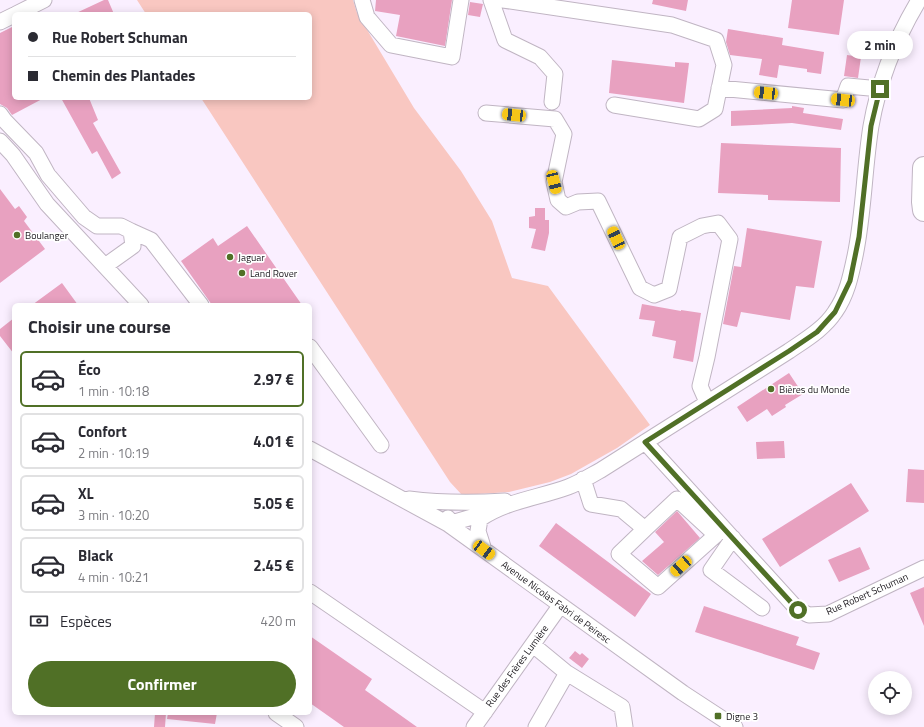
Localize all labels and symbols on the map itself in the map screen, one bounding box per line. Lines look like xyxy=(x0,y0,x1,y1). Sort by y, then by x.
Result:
callout: 2 min xyxy=(847,31,913,59)
route end xyxy=(871,80,889,98)
car xyxy=(753,86,779,100)
car xyxy=(830,93,856,107)
car xyxy=(501,108,527,122)
car xyxy=(545,169,563,195)
car xyxy=(605,225,627,251)
place label: Boulanger xyxy=(25,228,69,243)
marker: Boulanger xyxy=(12,230,22,240)
place label: Jaguar xyxy=(238,250,265,265)
marker: Jaguar xyxy=(225,252,235,262)
place label: Land Rover xyxy=(250,266,298,281)
marker: Land Rover xyxy=(237,268,247,278)
place label: Bières du Monde xyxy=(779,382,850,397)
marker: Bières du Monde xyxy=(766,384,776,394)
car xyxy=(471,538,497,562)
car xyxy=(668,554,694,578)
street label: Avenue Nicolas Fabri de Peiresc xyxy=(498,557,614,647)
street label: Rue Robert Schuman xyxy=(823,569,911,619)
route start xyxy=(789,601,807,619)
street label: Rue des Frères Lumière xyxy=(482,622,552,710)
place label: Digne 3 xyxy=(726,709,758,724)
marker: Digne 3 xyxy=(713,711,723,721)

